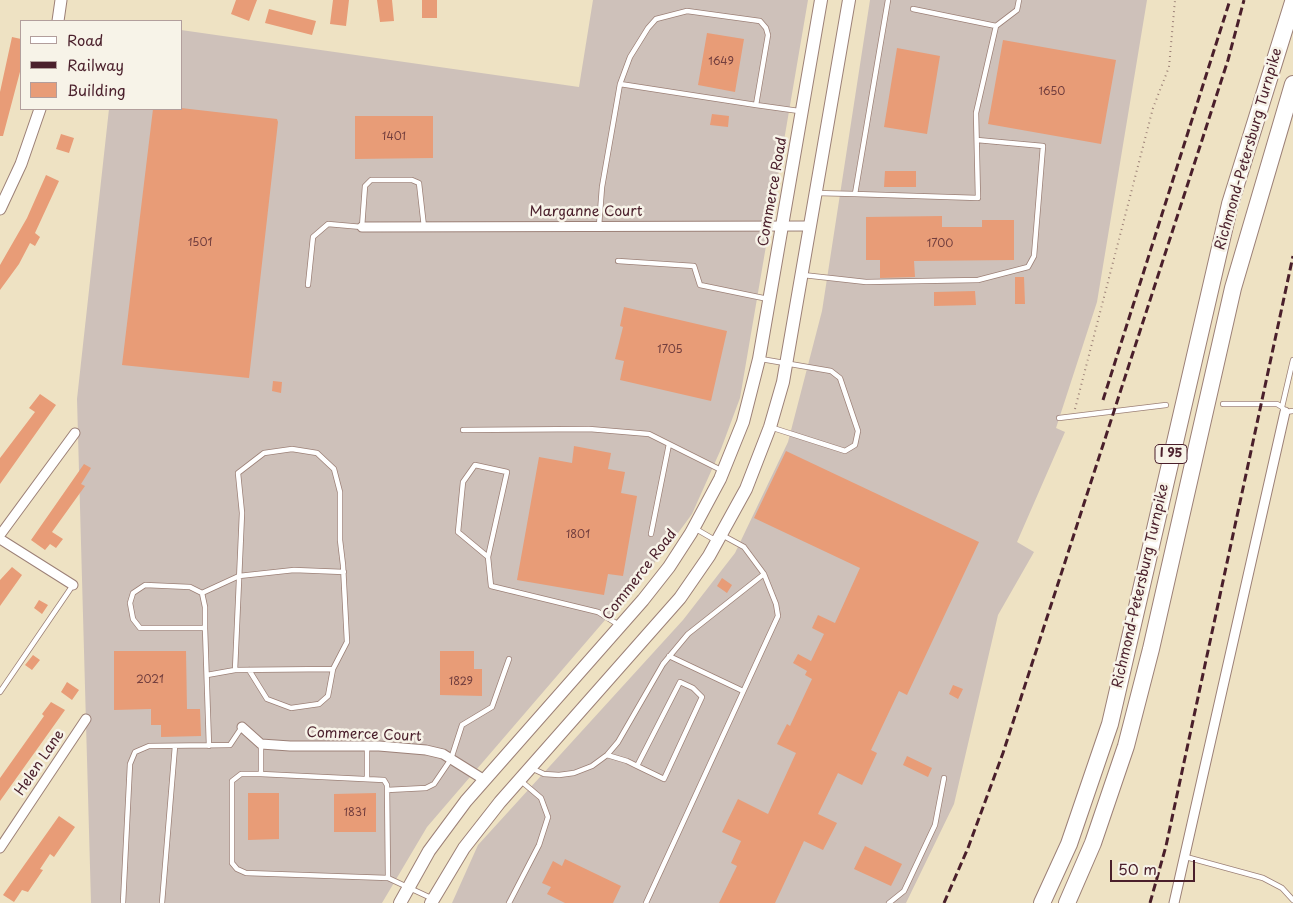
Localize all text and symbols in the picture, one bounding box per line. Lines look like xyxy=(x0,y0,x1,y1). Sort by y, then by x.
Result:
legend xyxy=(20,20,182,110)
text: Road xyxy=(67,28,103,51)
street label: Richmond-Petersburg Turnpike xyxy=(1212,46,1286,252)
text: Railway xyxy=(67,53,124,76)
house number: 1649 xyxy=(708,55,734,69)
text: Building xyxy=(67,78,126,101)
house number: 1650 xyxy=(1039,85,1065,99)
house number: 1401 xyxy=(382,130,406,144)
street label: Commerce Road xyxy=(755,136,791,248)
street label: Marganne Court xyxy=(530,204,642,220)
house number: 1501 xyxy=(188,236,212,250)
house number: 1700 xyxy=(927,237,953,251)
house number: 1705 xyxy=(657,343,683,357)
road number: I 95 xyxy=(1155,444,1187,464)
street label: Richmond-Petersburg Turnpike xyxy=(1109,482,1173,690)
street label: Commerce Road xyxy=(599,526,681,624)
house number: 1801 xyxy=(566,528,590,542)
house number: 2021 xyxy=(136,673,164,687)
house number: 1829 xyxy=(449,675,473,689)
street label: Commerce Court xyxy=(306,725,422,745)
street label: Helen Lane xyxy=(12,727,68,799)
house number: 1831 xyxy=(344,806,366,820)
scale bar xyxy=(1113,850,1198,882)
text: 50 m xyxy=(1118,857,1157,880)

